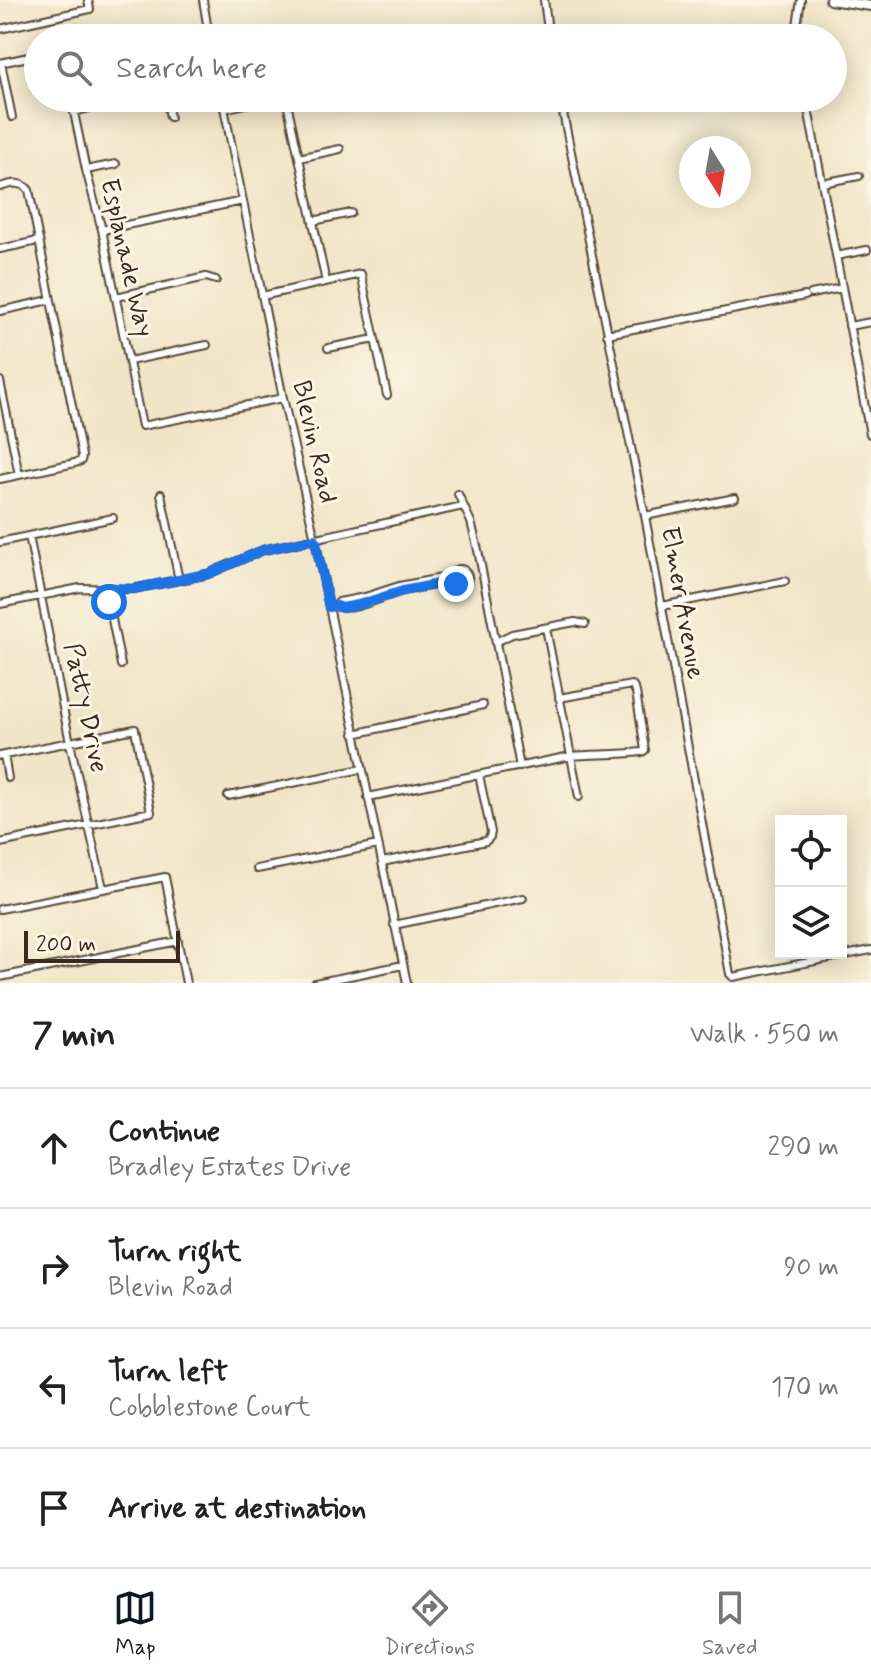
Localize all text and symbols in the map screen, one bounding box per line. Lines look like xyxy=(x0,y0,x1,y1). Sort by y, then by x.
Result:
search box xyxy=(24,24,847,112)
icon: search xyxy=(52,46,96,90)
text: Search here xyxy=(116,49,267,88)
north arrow xyxy=(679,136,751,208)
street label: Esplanade Way xyxy=(91,175,161,341)
street label: Blevin Road xyxy=(283,377,345,507)
street label: Elmer Avenue xyxy=(652,524,712,682)
route end xyxy=(438,566,474,602)
route start xyxy=(91,584,127,620)
street label: Patty Drive xyxy=(55,640,115,776)
map controls xyxy=(775,815,847,959)
button: locate xyxy=(775,815,847,887)
button: layers xyxy=(775,887,847,959)
scale bar xyxy=(24,927,180,963)
text: 200 m xyxy=(36,931,96,959)
text: 7 min xyxy=(32,1013,116,1058)
text: Walk · 550 m xyxy=(690,1018,839,1052)
text: Continue xyxy=(108,1112,220,1151)
icon: ahead xyxy=(32,1126,76,1170)
text: 290 m xyxy=(767,1131,839,1165)
text: Bradley Estates Drive xyxy=(108,1151,351,1185)
text: Turn right xyxy=(108,1232,241,1271)
icon: right xyxy=(32,1246,76,1290)
text: 90 m xyxy=(784,1251,839,1285)
text: Blevin Road xyxy=(108,1271,233,1305)
text: Turn left xyxy=(108,1352,228,1391)
icon: left xyxy=(32,1366,76,1410)
text: 170 m xyxy=(771,1371,839,1405)
text: Cobblestone Court xyxy=(108,1391,311,1425)
icon: arrive xyxy=(32,1486,76,1530)
text: Arrive at destination xyxy=(108,1489,366,1528)
tab: Map xyxy=(113,1586,157,1662)
tab: Directions xyxy=(384,1586,475,1662)
tab: Saved xyxy=(702,1586,757,1662)

